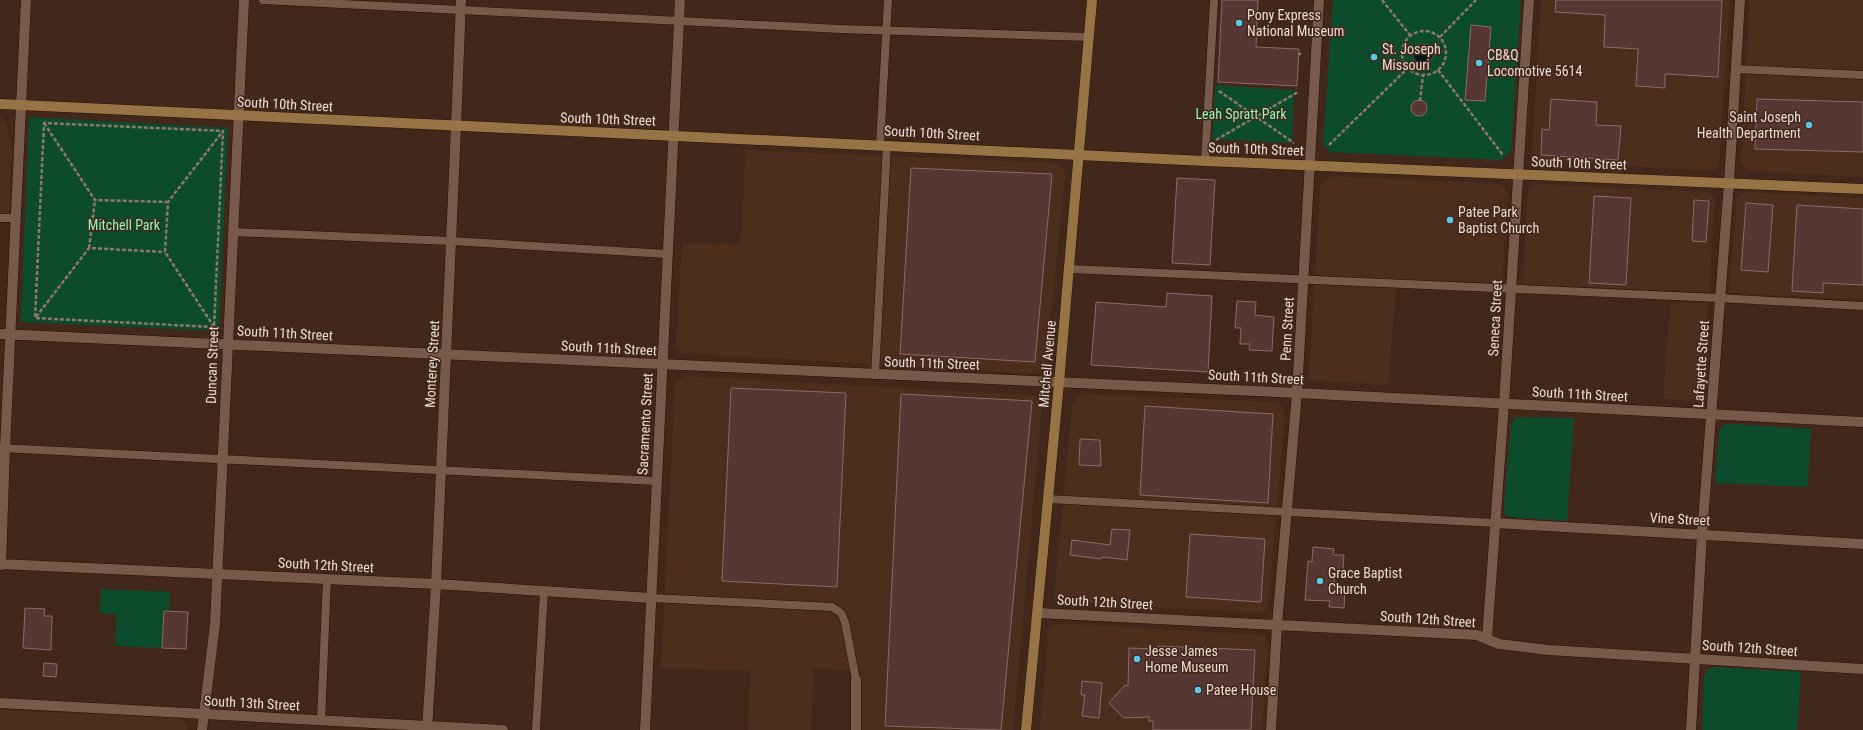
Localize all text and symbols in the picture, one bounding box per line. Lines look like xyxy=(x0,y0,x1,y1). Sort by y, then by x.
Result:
place label: Pony Express National Museum xyxy=(1247,7,1344,39)
marker: Pony Express National Museum xyxy=(1234,18,1244,28)
place label: St. Joseph Missouri xyxy=(1382,41,1441,73)
place label: CB&Q Locomotive 5614 xyxy=(1487,47,1583,79)
marker: St. Joseph Missouri xyxy=(1369,52,1379,62)
marker: CB&Q Locomotive 5614 xyxy=(1474,58,1484,68)
street label: South 10th Street xyxy=(237,94,333,114)
park label: Leah Spratt Park xyxy=(1195,106,1287,122)
street label: South 10th Street xyxy=(560,109,656,129)
place label: Saint Joseph Health Department xyxy=(1697,109,1801,141)
marker: Saint Joseph Health Department xyxy=(1804,120,1814,130)
street label: South 10th Street xyxy=(884,123,980,143)
street label: South 10th Street xyxy=(1208,139,1304,159)
street label: South 10th Street xyxy=(1531,153,1627,173)
place label: Patee Park Baptist Church xyxy=(1458,204,1539,236)
marker: Patee Park Baptist Church xyxy=(1445,215,1455,225)
park label: Mitchell Park xyxy=(88,217,161,233)
street label: Seneca Street xyxy=(1485,279,1505,357)
street label: Penn Street xyxy=(1277,297,1297,361)
street label: Mitchell Avenue xyxy=(1035,319,1059,408)
street label: Monterey Street xyxy=(422,320,442,408)
street label: Lafayette Street xyxy=(1690,320,1712,408)
street label: South 11th Street xyxy=(237,323,333,343)
street label: Duncan Street xyxy=(203,326,221,404)
street label: South 11th Street xyxy=(561,338,657,358)
street label: South 11th Street xyxy=(884,353,980,373)
street label: South 11th Street xyxy=(1208,367,1304,387)
street label: Sacramento Street xyxy=(634,373,656,475)
street label: South 11th Street xyxy=(1532,384,1628,404)
street label: Vine Street xyxy=(1649,509,1711,529)
street label: South 12th Street xyxy=(278,555,374,575)
place label: Grace Baptist Church xyxy=(1328,565,1402,597)
marker: Grace Baptist Church xyxy=(1315,576,1325,586)
street label: South 12th Street xyxy=(1057,592,1153,612)
street label: South 12th Street xyxy=(1380,608,1476,630)
street label: South 12th Street xyxy=(1702,637,1798,659)
place label: Jesse James Home Museum xyxy=(1145,643,1229,675)
marker: Jesse James Home Museum xyxy=(1132,654,1142,664)
place label: Patee House xyxy=(1206,682,1277,698)
marker: Patee House xyxy=(1193,685,1203,695)
street label: South 13th Street xyxy=(204,693,300,713)

